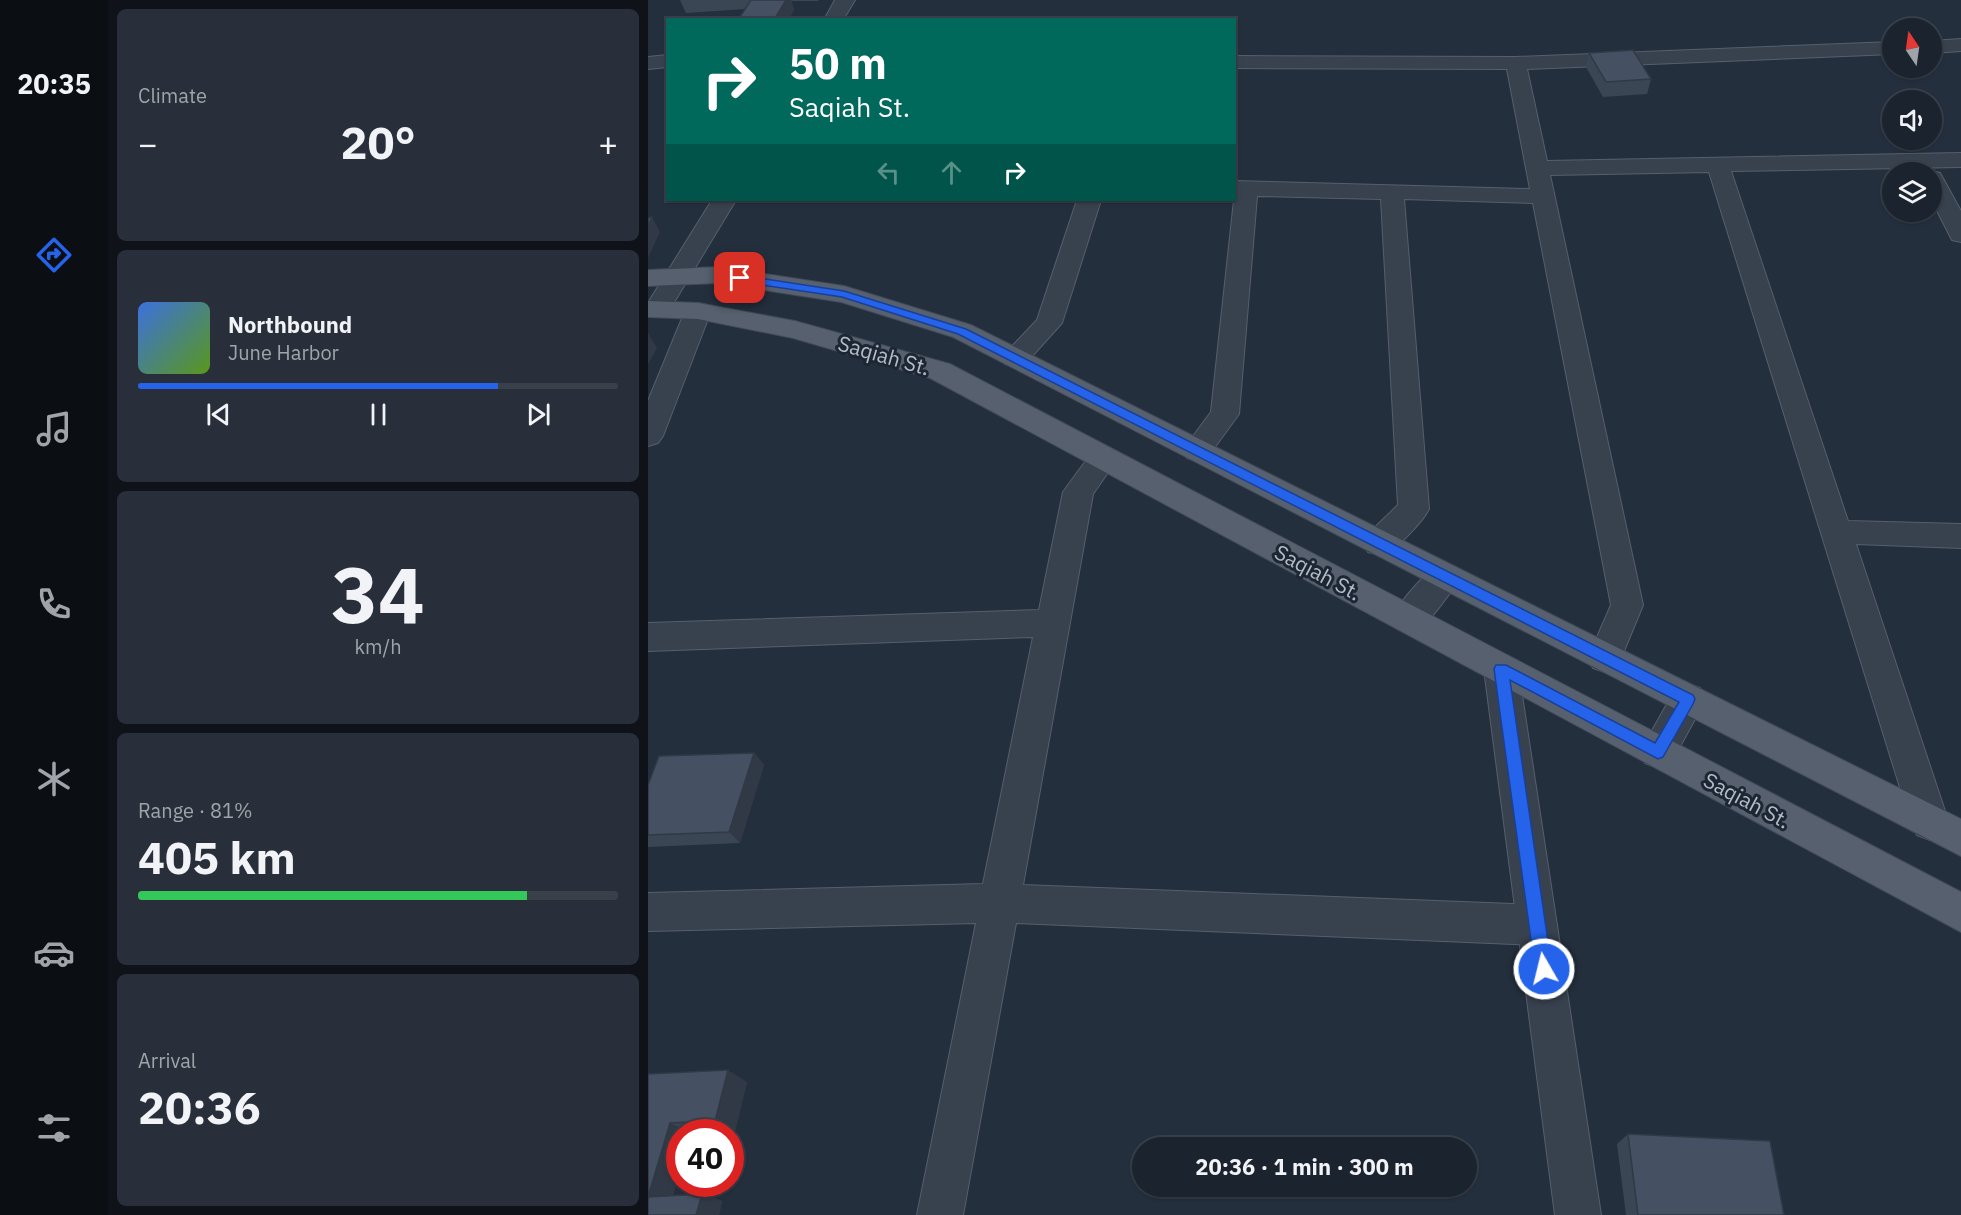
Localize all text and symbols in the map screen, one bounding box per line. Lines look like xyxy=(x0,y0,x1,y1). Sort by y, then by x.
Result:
north arrow xyxy=(1882,18,1942,78)
map controls xyxy=(1882,18,1942,222)
text: 50 m xyxy=(789,36,887,91)
icon: right xyxy=(690,42,768,120)
text: 20:35 xyxy=(17,66,91,101)
text: Climate xyxy=(138,82,207,109)
text: Saqiah St. xyxy=(789,89,910,124)
button: sound xyxy=(1882,90,1942,150)
text: 20° xyxy=(340,113,416,171)
text: − xyxy=(138,122,158,165)
text: + xyxy=(598,122,618,165)
icon: left xyxy=(872,156,905,189)
icon: ahead xyxy=(935,156,968,189)
icon: right xyxy=(998,156,1031,189)
button: layers xyxy=(1882,162,1942,222)
icon: directions xyxy=(33,234,75,276)
pin xyxy=(714,252,765,303)
icon: arrive xyxy=(723,261,756,294)
text: Northbound xyxy=(228,310,352,339)
street label: Saqiah St. xyxy=(835,329,933,381)
text: June Harbor xyxy=(228,339,339,366)
icon: previous xyxy=(202,398,235,431)
icon: pause xyxy=(362,398,395,431)
icon: next xyxy=(522,398,555,431)
icon: music xyxy=(33,408,75,450)
street label: Saqiah St. xyxy=(1270,538,1366,606)
text: 34 xyxy=(331,543,425,644)
icon: phone xyxy=(33,583,75,625)
text: km/h xyxy=(354,633,402,660)
icon: climate xyxy=(33,758,75,800)
street label: Saqiah St. xyxy=(1699,766,1795,834)
text: Range · 81% xyxy=(138,797,253,824)
text: 405 km xyxy=(138,828,296,886)
icon: car xyxy=(33,932,75,974)
position arrow xyxy=(1512,937,1576,1001)
text: Arrival xyxy=(138,1047,196,1074)
text: 20:36 xyxy=(138,1078,261,1136)
icon: filters xyxy=(33,1107,75,1149)
speed limit sign: 40 xyxy=(666,1119,744,1197)
text: 20:36 · 1 min · 300 m xyxy=(1195,1152,1414,1181)

